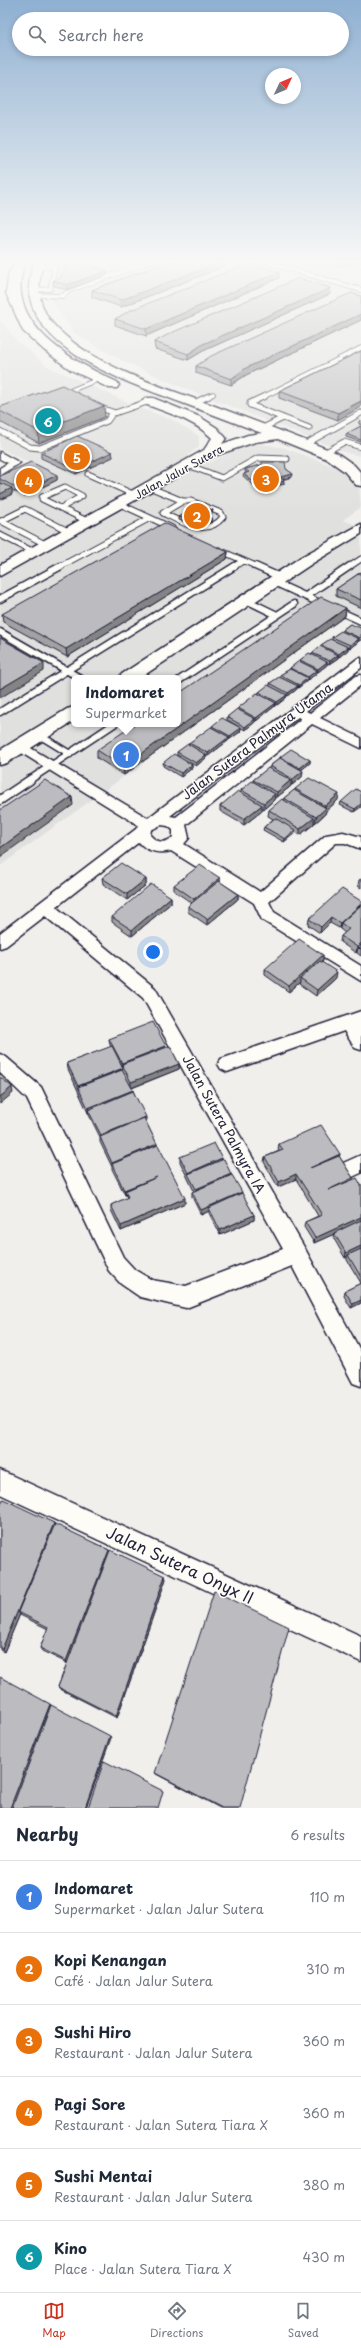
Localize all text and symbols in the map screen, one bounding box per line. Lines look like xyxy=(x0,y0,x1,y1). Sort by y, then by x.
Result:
search box xyxy=(12,12,349,56)
icon: search xyxy=(26,23,48,45)
text: Search here xyxy=(58,23,144,46)
north arrow xyxy=(265,68,301,104)
pin: 6 xyxy=(35,406,61,436)
street label: Jalan Jalur Sutera xyxy=(131,440,227,503)
pin: 5 xyxy=(64,442,90,472)
pin: 3 xyxy=(253,464,279,494)
pin: 4 xyxy=(16,466,42,496)
pin: 2 xyxy=(184,501,210,531)
popup xyxy=(71,675,181,727)
street label: Jalan Sutera Palmyra Utama xyxy=(177,677,337,804)
text: Indomaret xyxy=(85,680,164,703)
text: Supermarket xyxy=(85,703,167,722)
pin: 1 xyxy=(113,740,139,770)
your location xyxy=(143,942,163,962)
street label: Jalan Sutera Palmyra IA xyxy=(178,1051,270,1196)
street label: Jalan Sutera Onyx II xyxy=(103,1519,258,1609)
text: Nearby xyxy=(16,1821,78,1847)
text: 6 results xyxy=(290,1825,345,1844)
text: Indomaret xyxy=(54,1876,133,1899)
text: 1 xyxy=(26,1887,32,1906)
text: 110 m xyxy=(310,1887,345,1906)
text: Supermarket · Jalan Jalur Sutera xyxy=(54,1899,264,1918)
text: Kopi Kenangan xyxy=(54,1948,167,1971)
text: 2 xyxy=(24,1959,34,1978)
text: 310 m xyxy=(306,1959,345,1978)
text: Café · Jalan Jalur Sutera xyxy=(54,1971,213,1990)
text: Sushi Hiro xyxy=(54,2020,131,2043)
text: 3 xyxy=(25,2031,33,2050)
text: 360 m xyxy=(302,2031,345,2050)
text: Restaurant · Jalan Jalur Sutera xyxy=(54,2043,253,2062)
text: Pagi Sore xyxy=(54,2092,125,2115)
text: 4 xyxy=(25,2103,33,2122)
text: 360 m xyxy=(302,2103,345,2122)
text: Restaurant · Jalan Sutera Tiara X xyxy=(54,2115,268,2134)
text: Sushi Mentai xyxy=(54,2164,152,2187)
text: 5 xyxy=(25,2175,33,2194)
text: 380 m xyxy=(302,2175,345,2194)
text: Restaurant · Jalan Jalur Sutera xyxy=(54,2187,253,2206)
text: Kino xyxy=(54,2236,87,2259)
text: 6 xyxy=(24,2247,34,2266)
text: 430 m xyxy=(303,2247,345,2266)
text: Place · Jalan Sutera Tiara X xyxy=(54,2259,232,2278)
tab: Map xyxy=(42,2300,66,2341)
tab: Directions xyxy=(150,2300,203,2341)
tab: Saved xyxy=(288,2300,319,2341)

